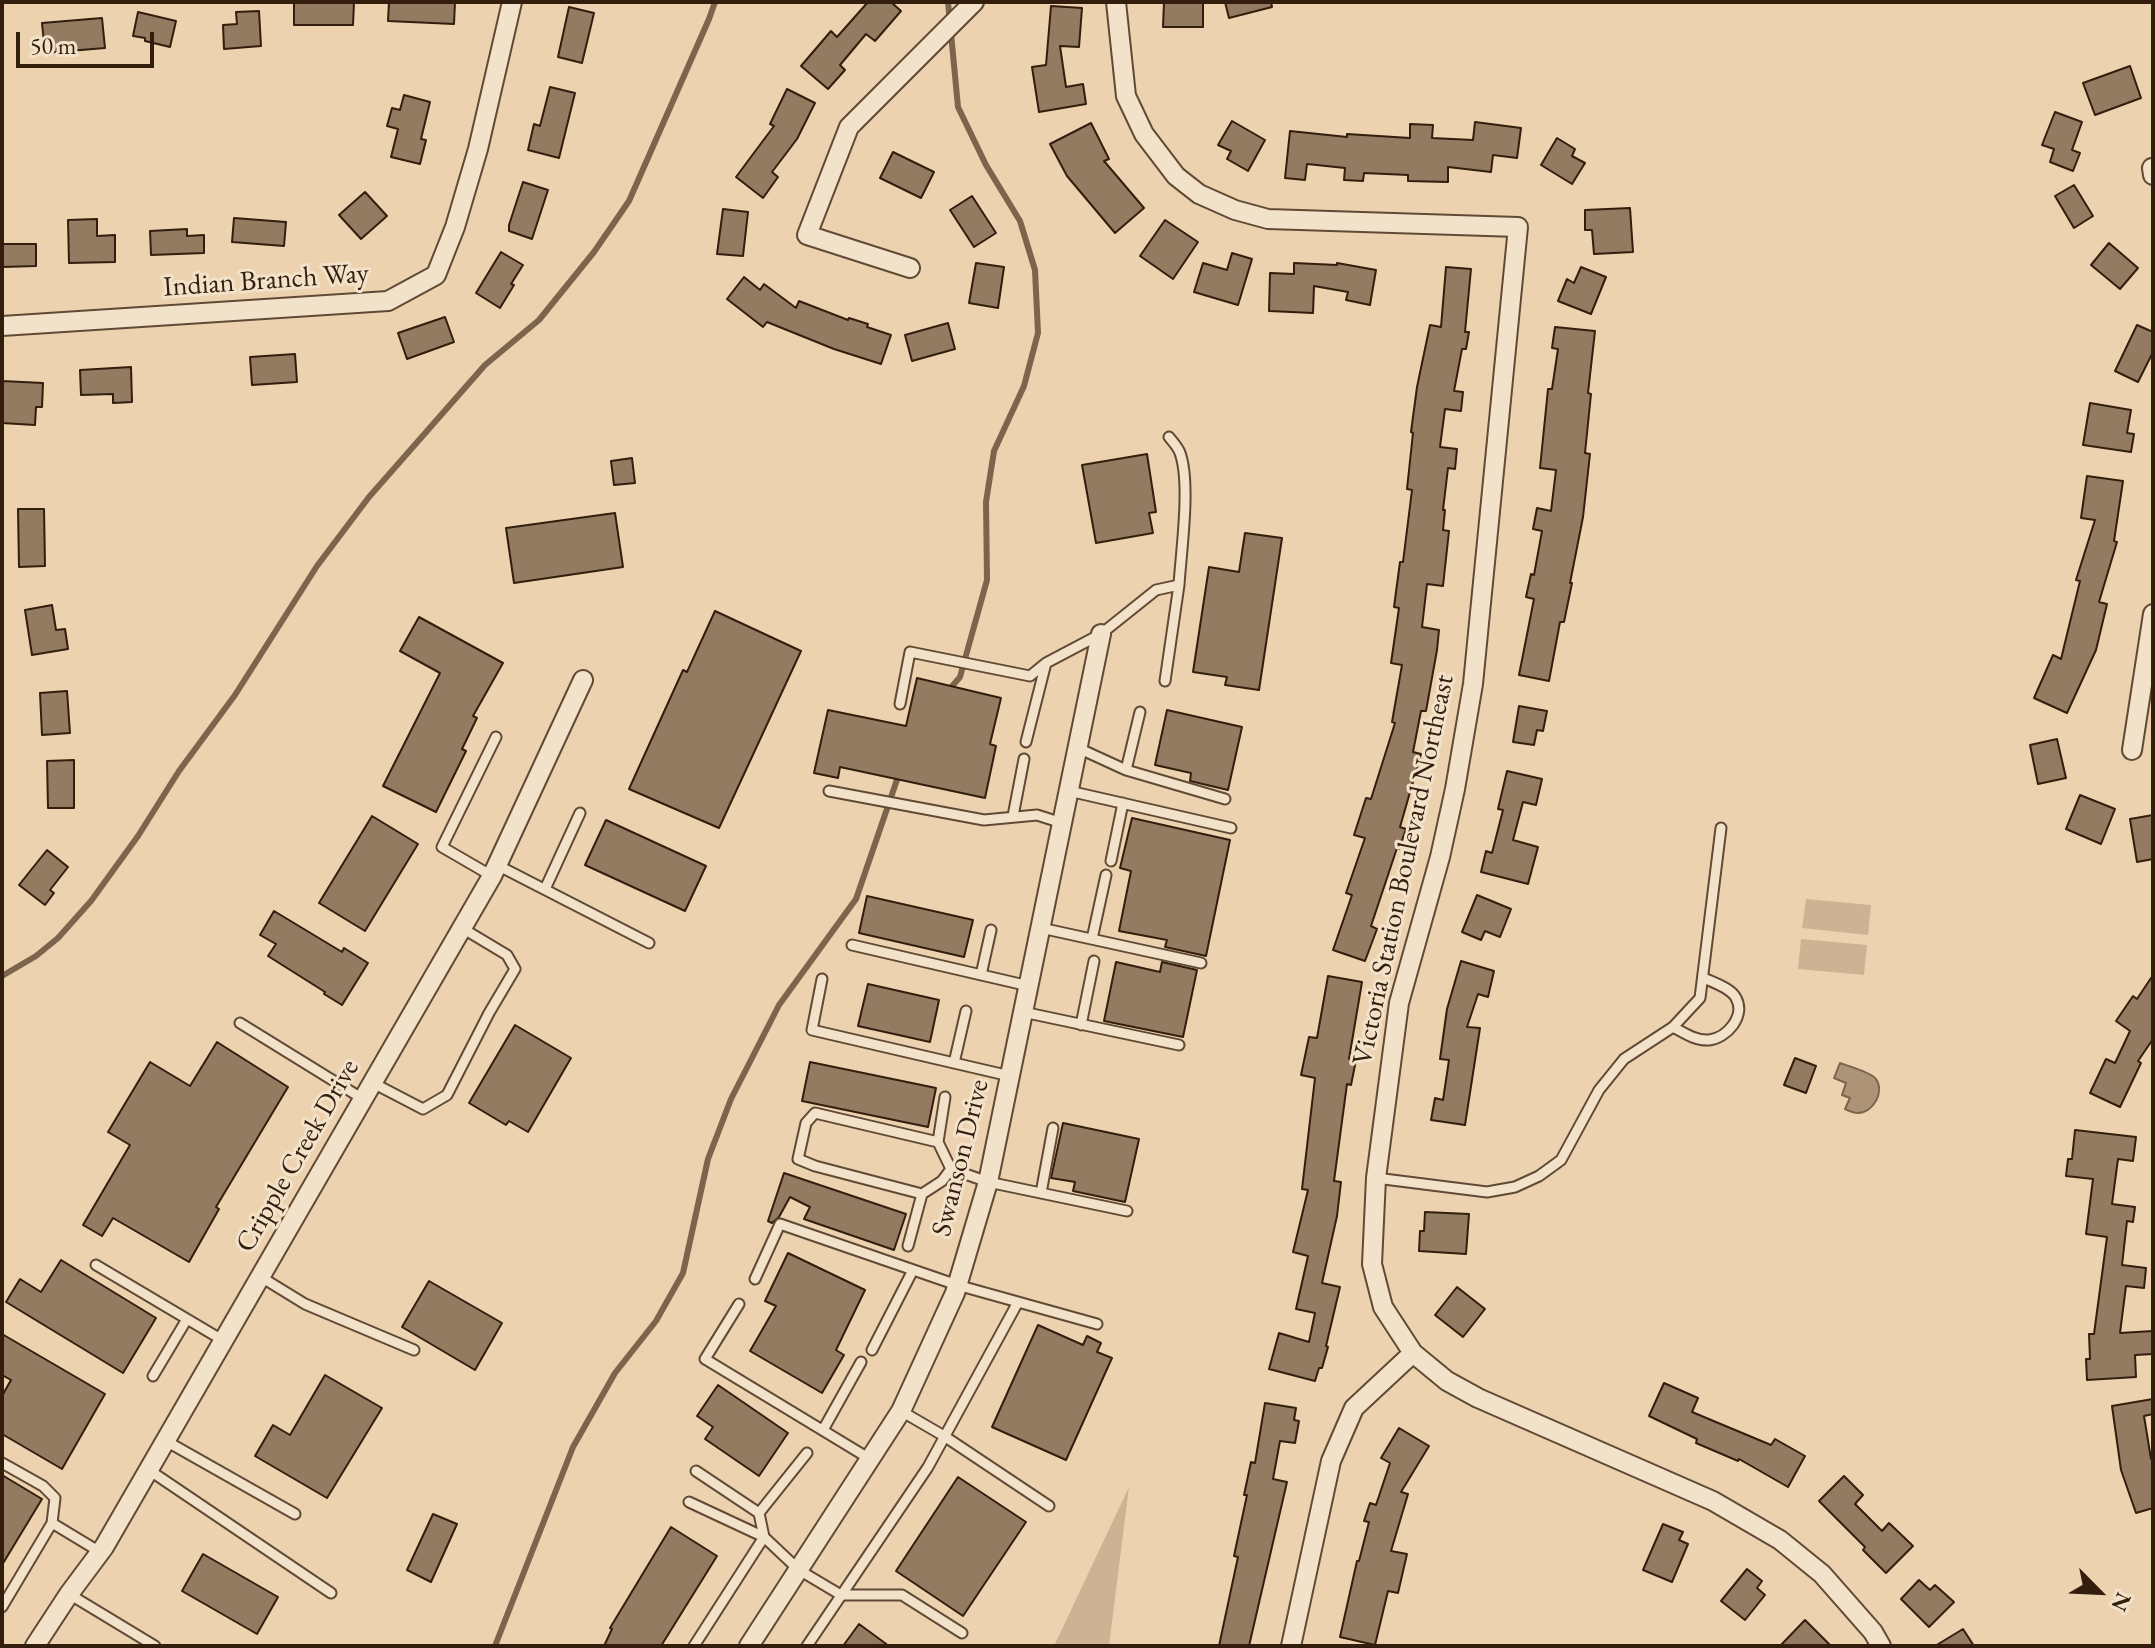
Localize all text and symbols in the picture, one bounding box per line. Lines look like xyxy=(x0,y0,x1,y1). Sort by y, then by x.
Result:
scale bar xyxy=(20,16,158,66)
text: 50 m xyxy=(30,30,77,61)
street label: Indian Branch Way xyxy=(162,257,370,305)
street label: Victoria Station Boulevard Northeast xyxy=(1346,672,1462,1068)
street label: Cripple Creek Drive xyxy=(229,1054,367,1258)
street label: Swanson Drive xyxy=(925,1076,997,1240)
north arrow xyxy=(2059,1552,2139,1632)
text: N xyxy=(2105,1588,2138,1616)

